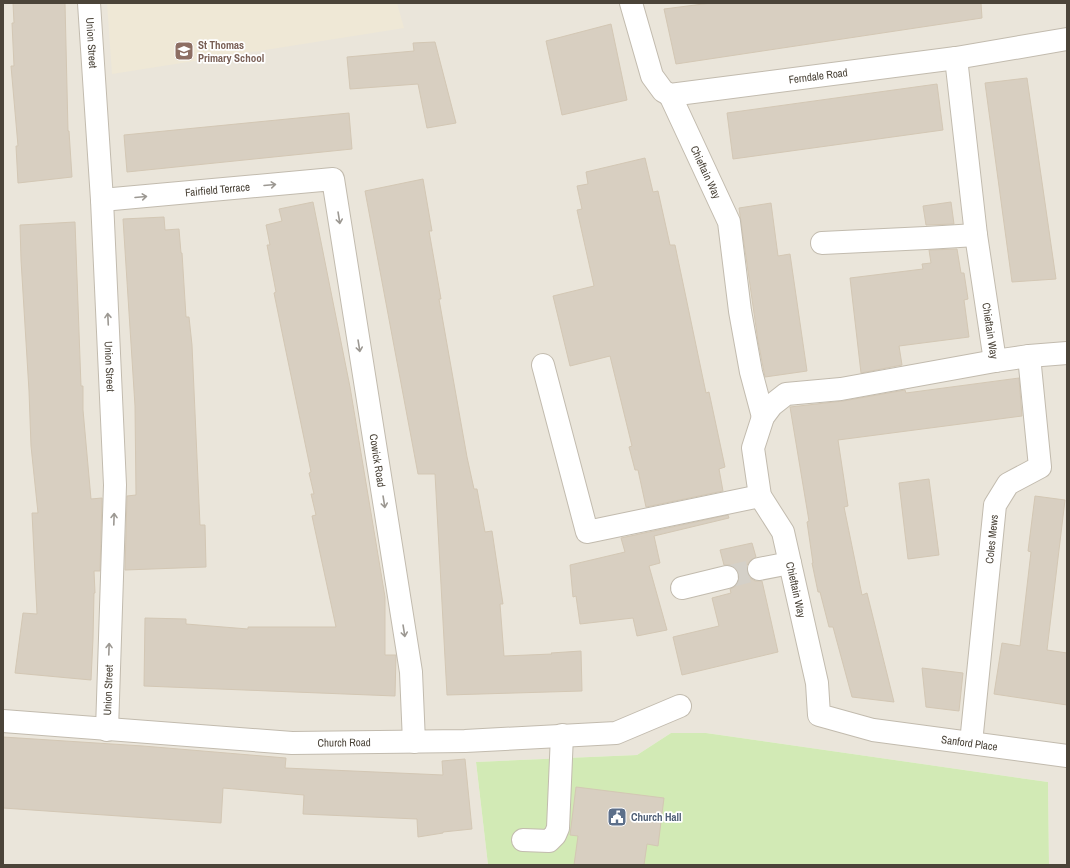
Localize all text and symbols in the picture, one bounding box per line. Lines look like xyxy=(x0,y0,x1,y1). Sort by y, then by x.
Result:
street label: Union Street xyxy=(83,17,100,69)
place label: St Thomas Primary School xyxy=(198,38,264,65)
school or university icon: St Thomas Primary School xyxy=(173,40,195,62)
street label: Ferndale Road xyxy=(788,65,848,87)
street label: Chieftain Way xyxy=(687,143,724,201)
street label: Fairfield Terrace xyxy=(184,180,251,199)
one-way arrow xyxy=(263,181,276,189)
one-way arrow xyxy=(134,193,147,200)
one-way arrow xyxy=(335,211,343,224)
street label: Chieftain Way xyxy=(979,302,1002,360)
one-way arrow xyxy=(104,313,111,326)
one-way arrow xyxy=(355,339,363,352)
street label: Union Street xyxy=(101,341,118,393)
street label: Cowick Road xyxy=(366,433,389,488)
one-way arrow xyxy=(380,495,388,508)
one-way arrow xyxy=(110,513,118,526)
street label: Coles Mews xyxy=(982,513,1001,564)
street label: Chieftain Way xyxy=(783,560,809,620)
one-way arrow xyxy=(400,624,408,637)
one-way arrow xyxy=(106,643,113,656)
street label: Union Street xyxy=(100,664,116,716)
street label: Sanford Place xyxy=(940,732,999,754)
street label: Church Road xyxy=(317,735,371,750)
public building icon: Church Hall xyxy=(606,806,628,828)
place label: Church Hall xyxy=(631,810,682,824)

